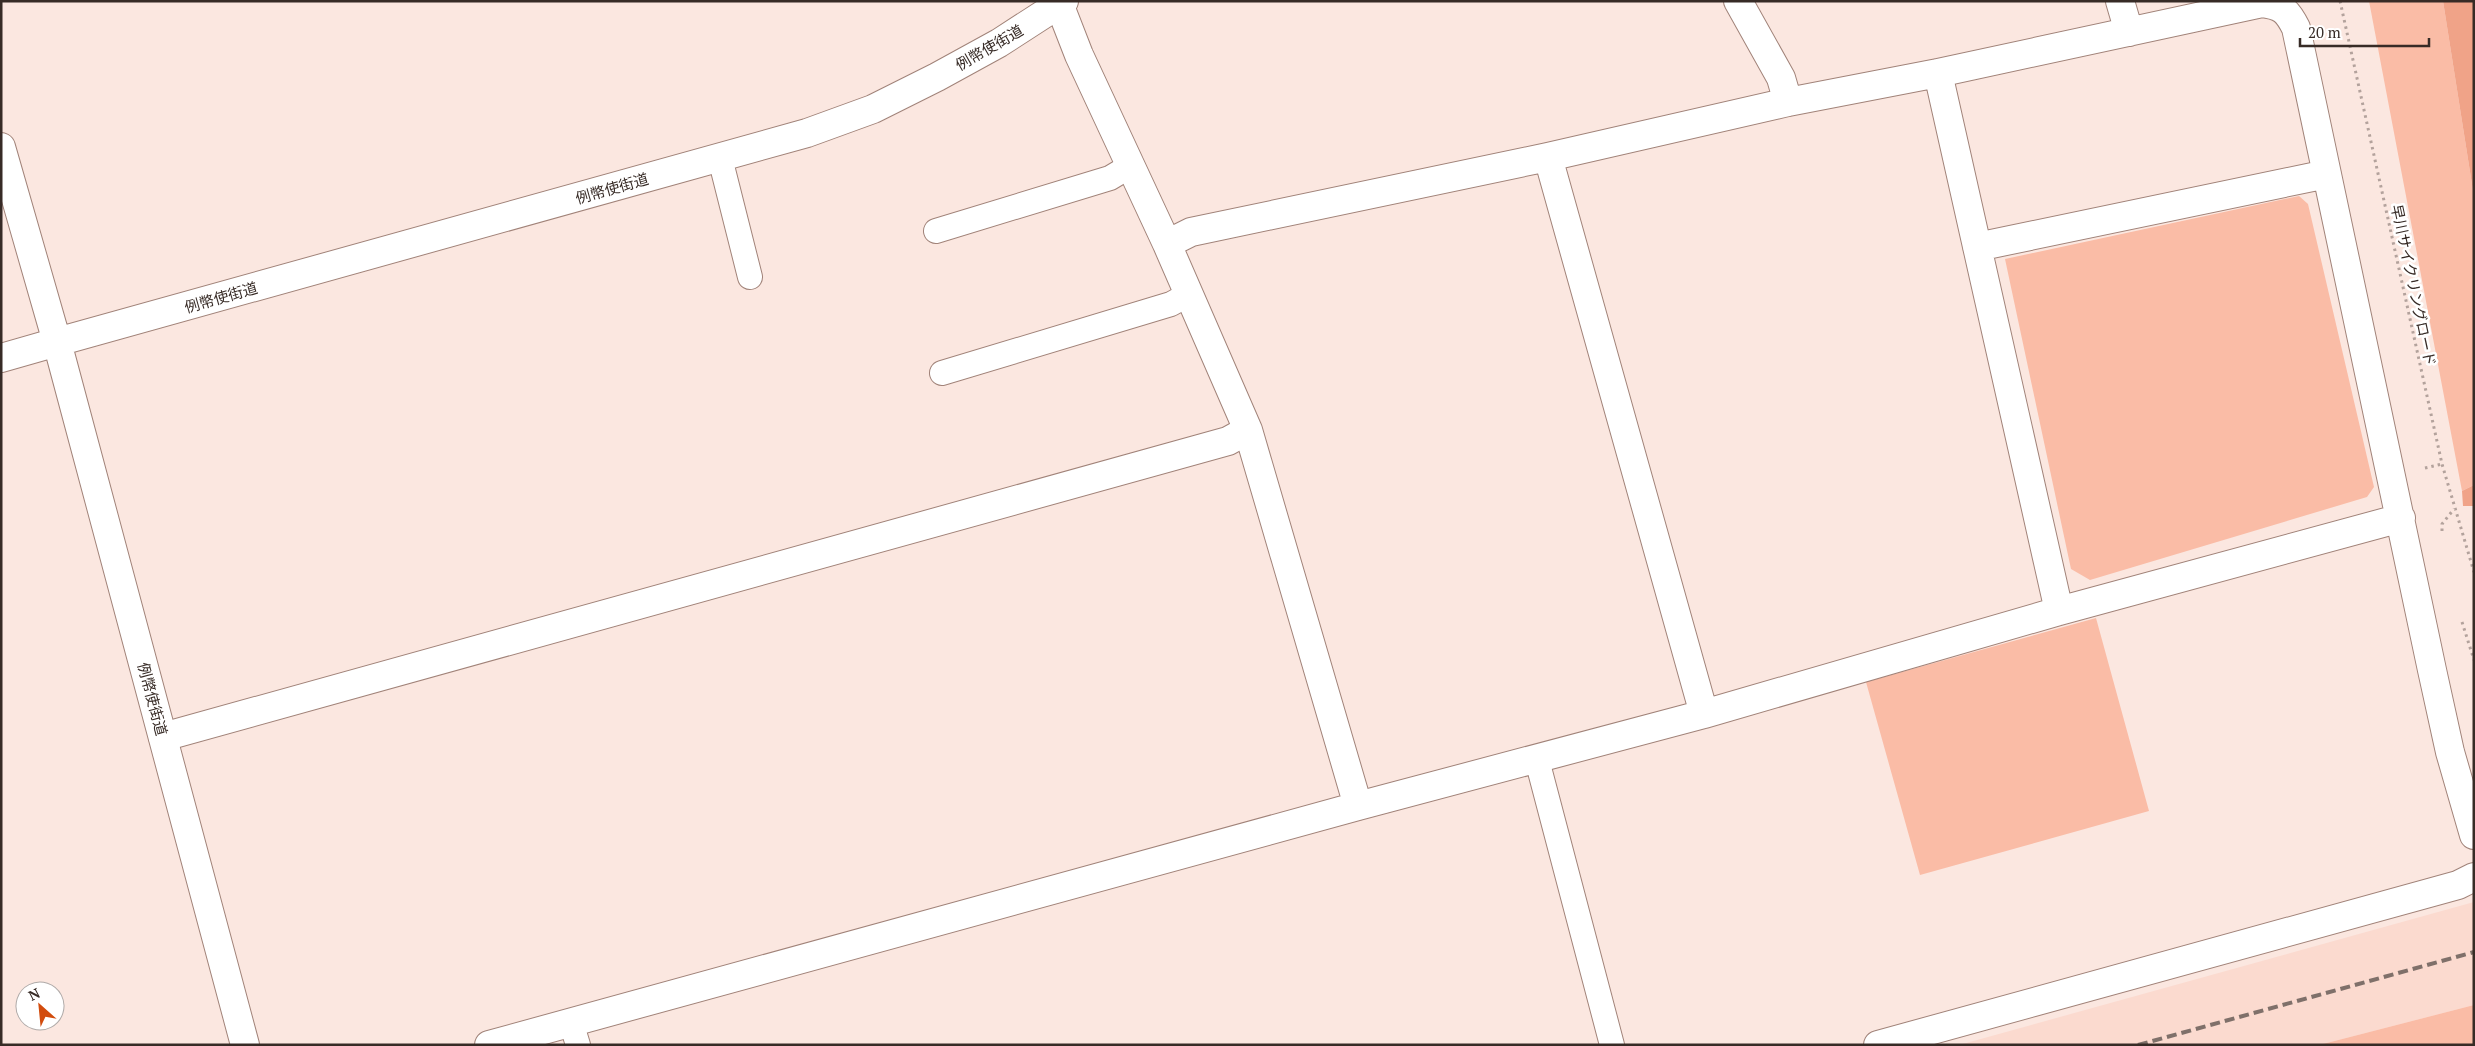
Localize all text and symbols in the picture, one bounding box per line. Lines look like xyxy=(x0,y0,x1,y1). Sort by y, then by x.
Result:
scale bar xyxy=(2300,15,2429,47)
street label: 例幣使街道 xyxy=(952,20,1026,74)
text: 20 m xyxy=(2308,22,2341,42)
street label: 例幣使街道 xyxy=(573,168,651,208)
street label: 早川サイクリングロード xyxy=(2387,202,2441,368)
street label: 例幣使街道 xyxy=(182,277,260,317)
street label: 例幣使街道 xyxy=(134,660,172,738)
north arrow xyxy=(15,981,65,1031)
text: N xyxy=(25,983,43,1005)

